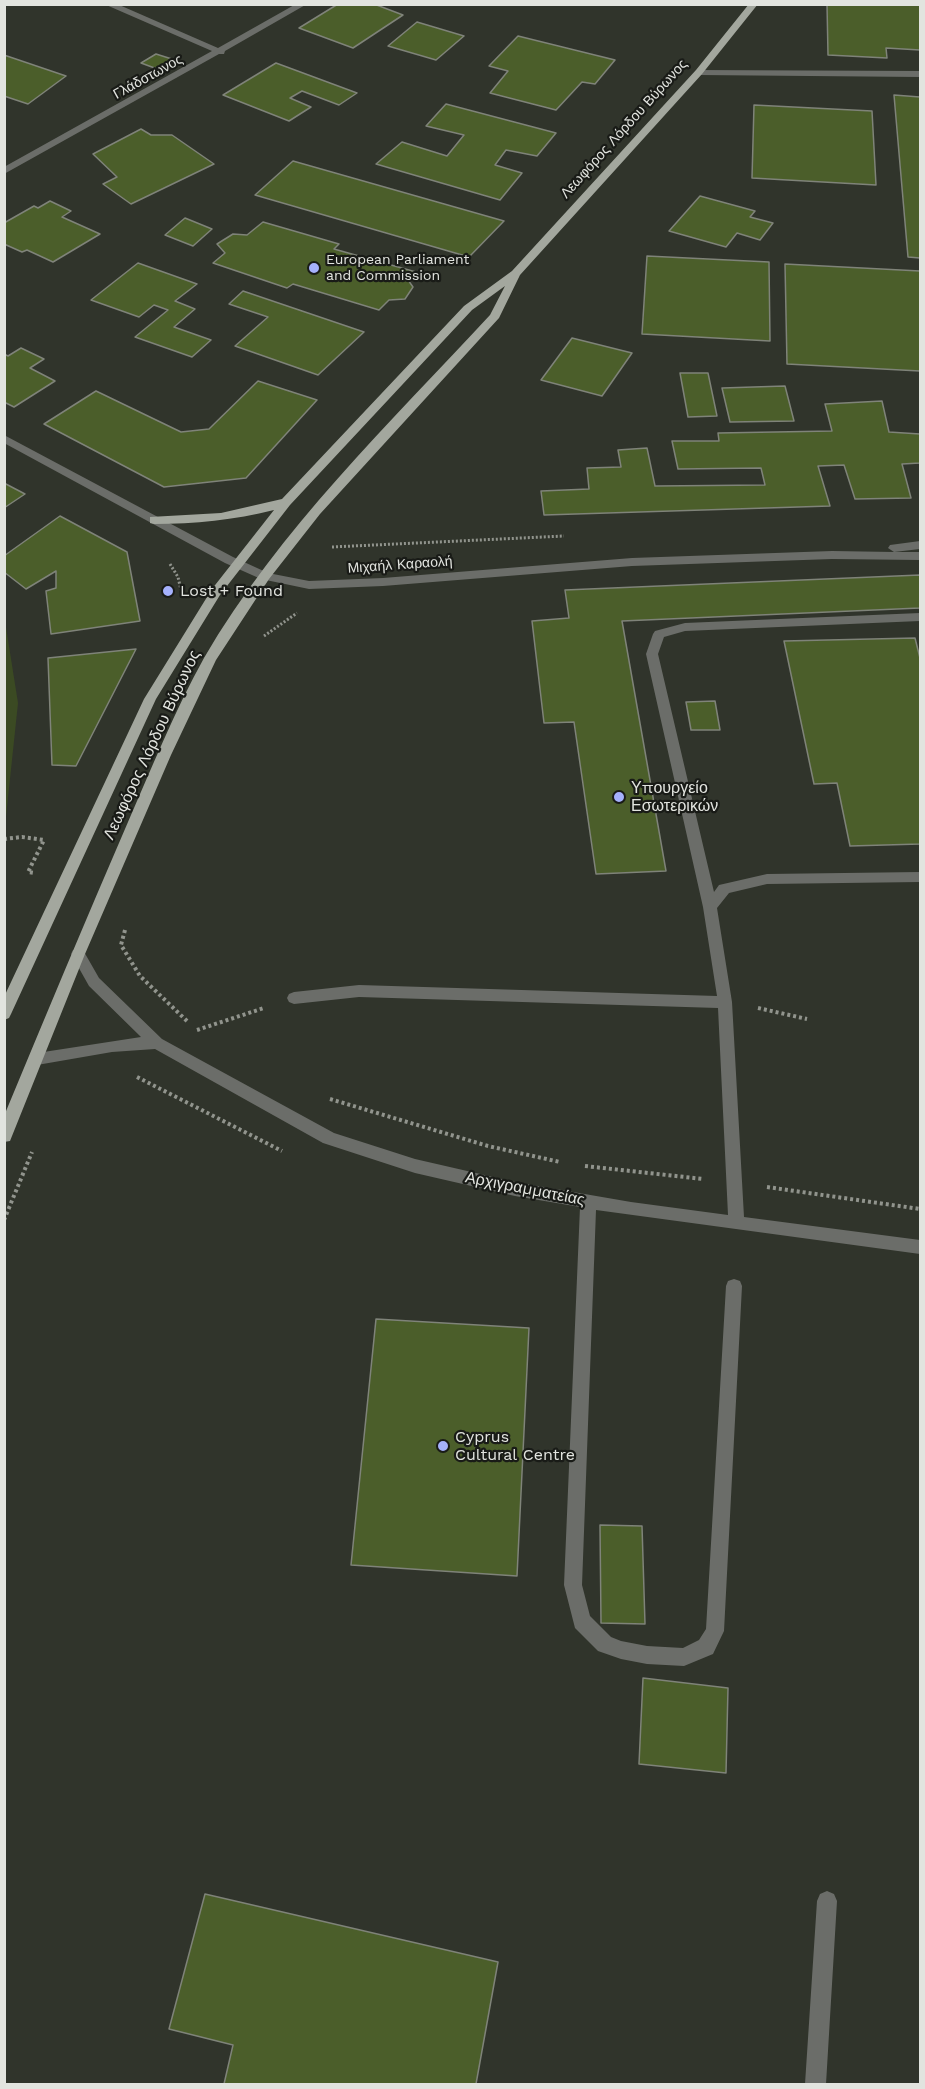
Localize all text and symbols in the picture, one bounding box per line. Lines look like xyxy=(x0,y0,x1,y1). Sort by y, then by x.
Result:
street label: Γλάδστωνος xyxy=(110,51,186,103)
street label: Λεωφόρος Λόρδου Βύρωνος xyxy=(557,56,691,202)
place label: European Parliament and Commission xyxy=(326,252,469,284)
marker: European Parliament and Commission xyxy=(307,261,321,275)
street label: Μιχαήλ Καραολή xyxy=(347,553,453,577)
place label: Lost + Found xyxy=(180,581,283,601)
marker: Lost + Found xyxy=(161,584,175,598)
street label: Λεωφόρος Λόρδου Βύρωνος xyxy=(100,647,204,843)
place label: Υπουργείο Εσωτερικών xyxy=(631,778,718,816)
marker: Υπουργείο Εσωτερικών xyxy=(612,790,626,804)
street label: Αρχιγραμματείας xyxy=(464,1168,586,1210)
place label: Cyprus Cultural Centre xyxy=(455,1427,575,1465)
marker: Cyprus Cultural Centre xyxy=(436,1439,450,1453)

